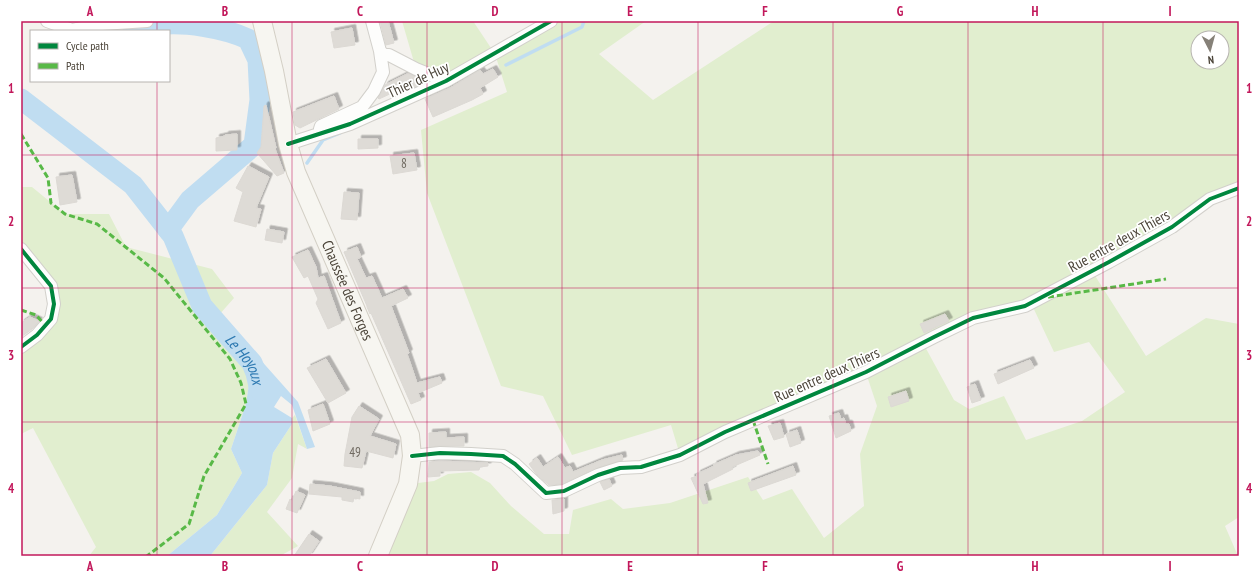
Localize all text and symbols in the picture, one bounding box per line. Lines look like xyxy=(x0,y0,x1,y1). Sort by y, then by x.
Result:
text: A xyxy=(86,3,94,20)
text: B xyxy=(222,3,228,20)
text: C xyxy=(357,3,363,20)
text: D xyxy=(492,3,499,20)
text: E xyxy=(627,3,633,20)
text: F xyxy=(762,3,768,20)
text: G xyxy=(897,3,904,20)
text: H xyxy=(1032,3,1039,20)
text: I xyxy=(1168,3,1172,20)
legend xyxy=(30,30,170,82)
north arrow xyxy=(1190,30,1230,70)
text: Cycle path xyxy=(66,38,109,53)
text: N xyxy=(1207,53,1215,67)
street label: Thier de Huy xyxy=(384,57,452,102)
text: Path xyxy=(66,58,84,73)
text: 1 xyxy=(8,80,14,97)
text: 1 xyxy=(1246,80,1252,97)
house number: 8 xyxy=(401,155,407,172)
street label: Rue entre deux Thiers xyxy=(1065,205,1173,276)
text: 2 xyxy=(8,213,14,230)
text: 2 xyxy=(1246,213,1252,230)
street label: Chaussée des Forges xyxy=(318,237,378,343)
water label: Le Hoyoux xyxy=(221,330,269,389)
street label: Rue entre deux Thiers xyxy=(771,343,882,406)
text: 3 xyxy=(8,347,14,364)
text: 3 xyxy=(1246,347,1252,364)
house number: 49 xyxy=(349,444,361,461)
text: 4 xyxy=(8,480,15,497)
text: 4 xyxy=(1246,480,1253,497)
text: A xyxy=(86,558,94,575)
text: B xyxy=(222,558,228,575)
text: C xyxy=(357,558,363,575)
text: D xyxy=(492,558,499,575)
text: E xyxy=(627,558,633,575)
text: F xyxy=(762,558,768,575)
text: G xyxy=(897,558,904,575)
text: H xyxy=(1032,558,1039,575)
text: I xyxy=(1168,558,1172,575)

